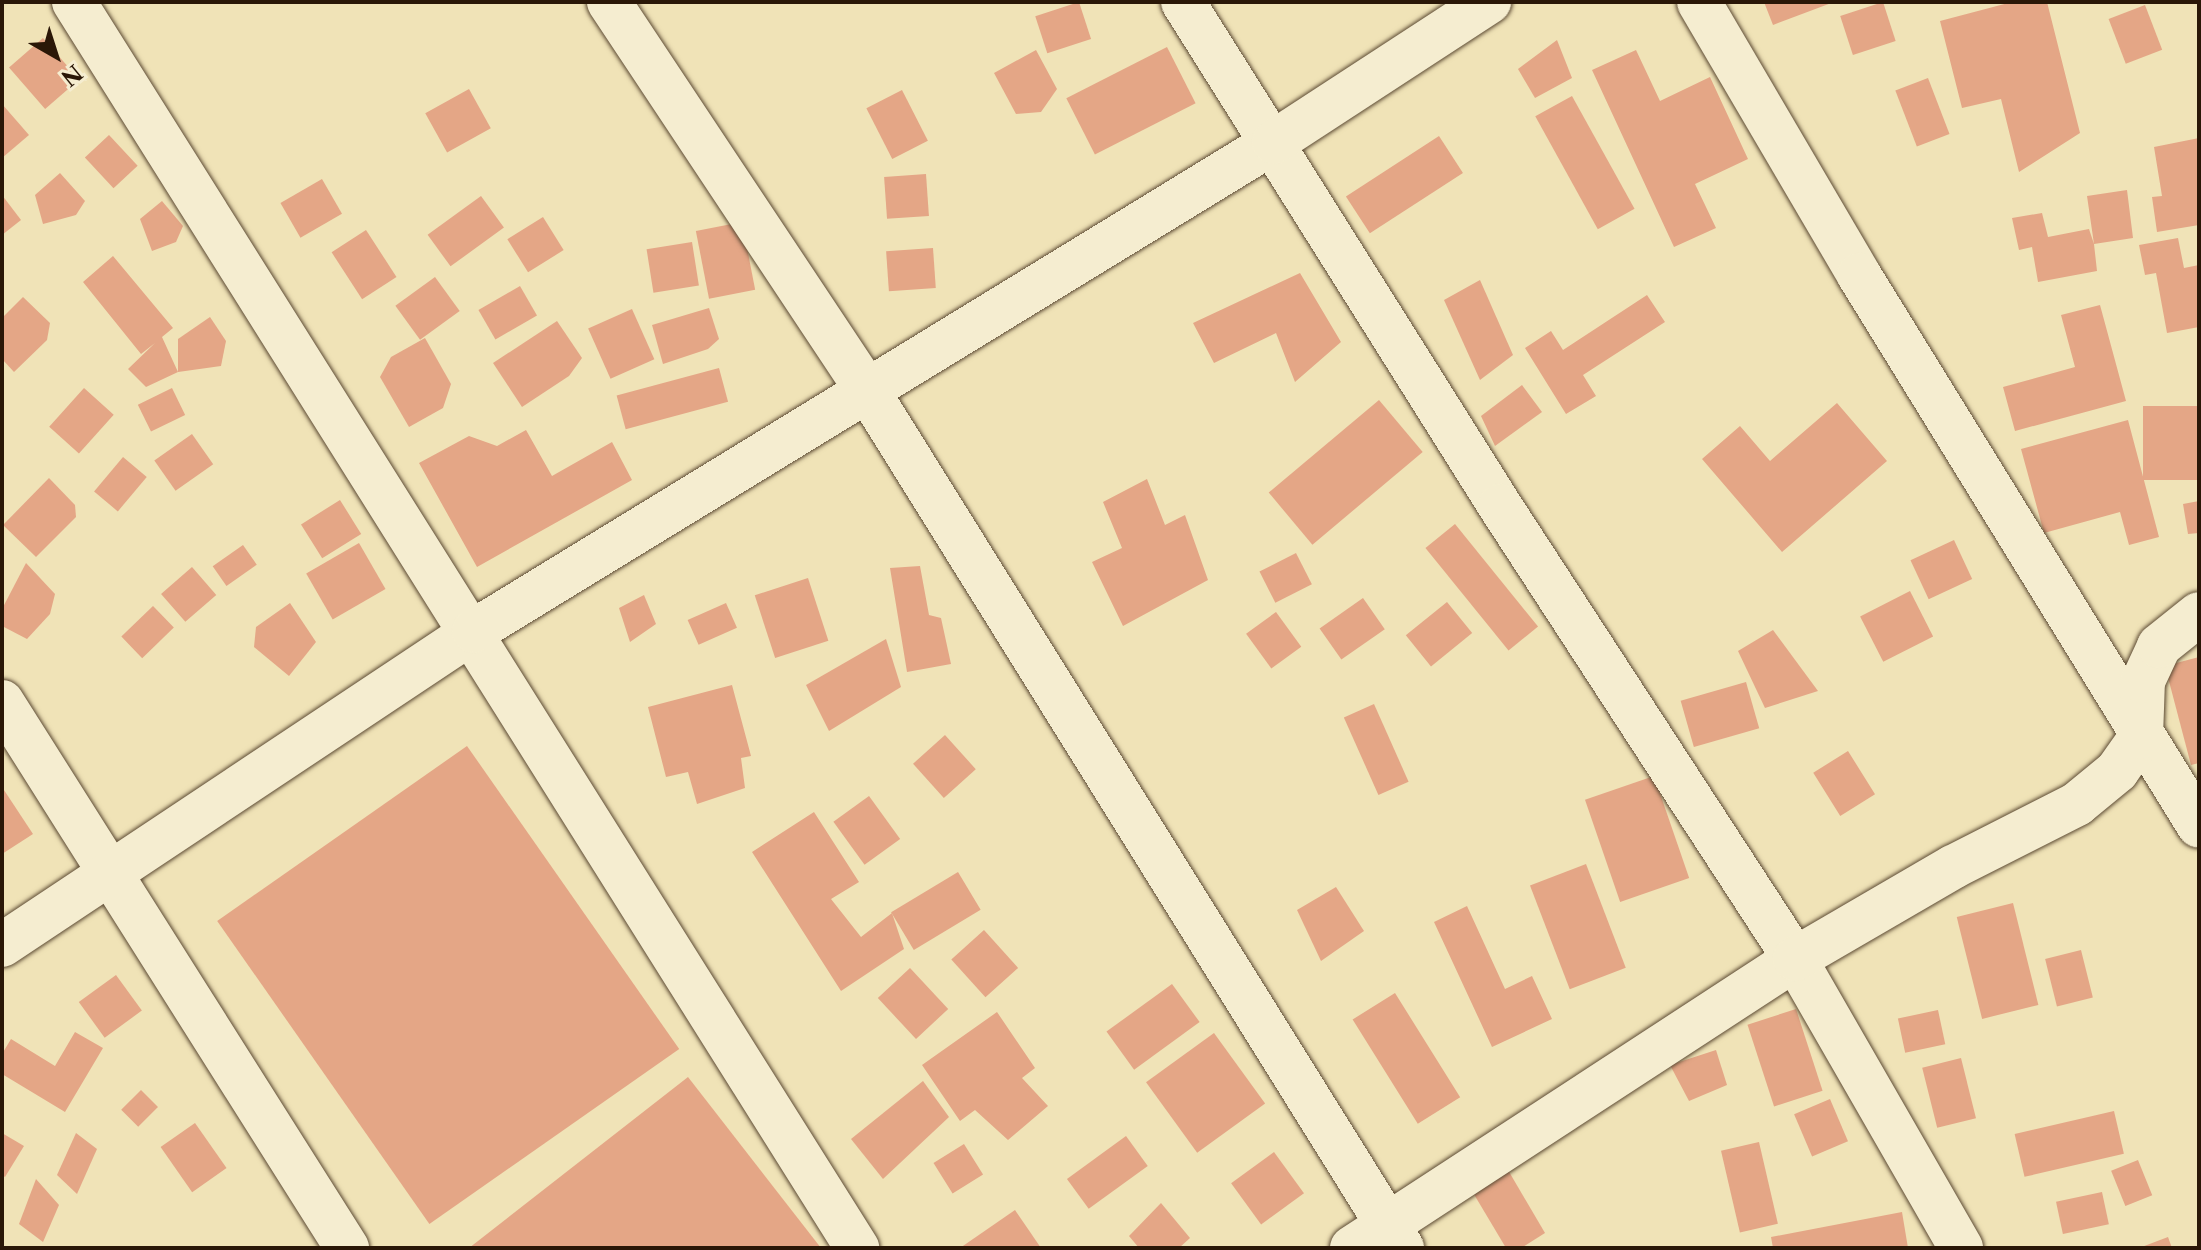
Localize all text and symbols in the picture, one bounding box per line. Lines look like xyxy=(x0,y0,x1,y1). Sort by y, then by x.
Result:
north arrow xyxy=(16,16,96,96)
text: N xyxy=(55,59,87,92)

